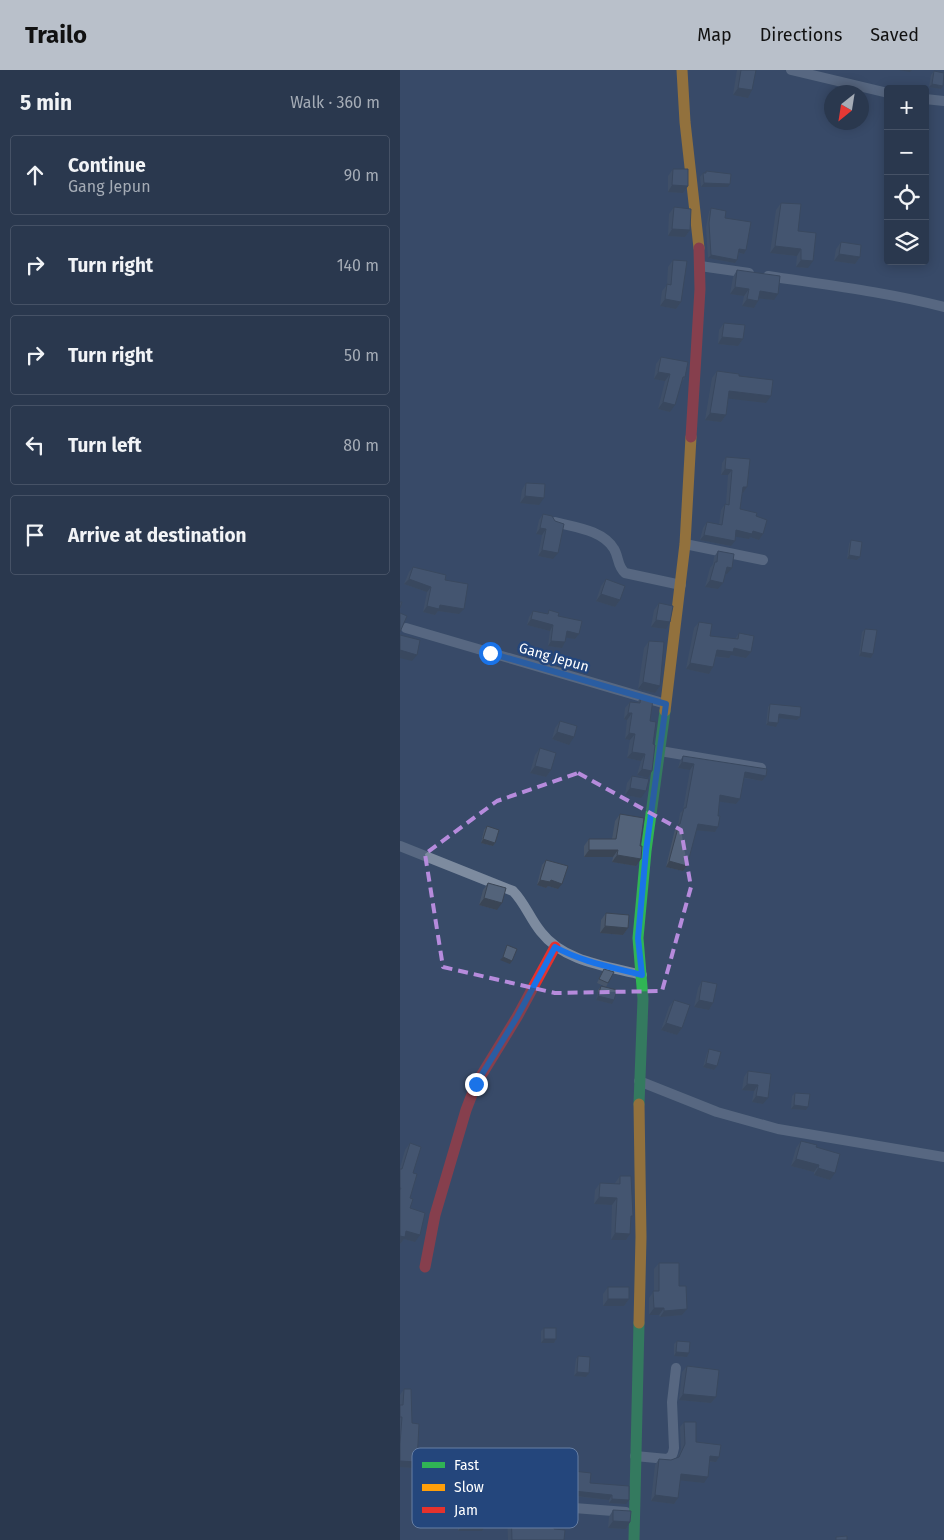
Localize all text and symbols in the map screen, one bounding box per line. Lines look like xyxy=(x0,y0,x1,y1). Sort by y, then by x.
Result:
text: Trailo xyxy=(25,21,87,49)
text: Map xyxy=(697,24,732,46)
text: Directions xyxy=(760,24,842,46)
text: Saved xyxy=(870,24,919,46)
north arrow xyxy=(824,85,869,130)
map controls xyxy=(884,85,929,265)
button: + xyxy=(884,85,929,130)
text: 5 min xyxy=(20,90,72,116)
text: Walk · 360 m xyxy=(290,93,380,112)
button: − xyxy=(884,130,929,175)
text: Continue xyxy=(68,154,146,177)
icon: ahead xyxy=(21,161,49,189)
text: 90 m xyxy=(344,166,379,185)
button: locate xyxy=(884,175,929,220)
text: Gang Jepun xyxy=(68,177,151,196)
button: layers xyxy=(884,220,929,265)
icon: right xyxy=(21,251,49,279)
text: Turn right xyxy=(68,254,153,277)
text: 140 m xyxy=(337,256,379,275)
icon: right xyxy=(21,341,49,369)
text: Turn right xyxy=(68,344,153,367)
text: 50 m xyxy=(344,346,379,365)
icon: left xyxy=(21,431,49,459)
text: Turn left xyxy=(68,434,142,457)
text: 80 m xyxy=(343,436,379,455)
icon: arrive xyxy=(21,521,49,549)
text: Arrive at destination xyxy=(68,524,247,547)
street label: Gang Jepun xyxy=(517,639,591,676)
route start xyxy=(479,642,502,665)
route end xyxy=(465,1073,488,1096)
legend xyxy=(412,1448,578,1528)
text: Fast xyxy=(454,1457,480,1474)
text: Slow xyxy=(454,1479,484,1496)
text: Jam xyxy=(454,1502,478,1519)

